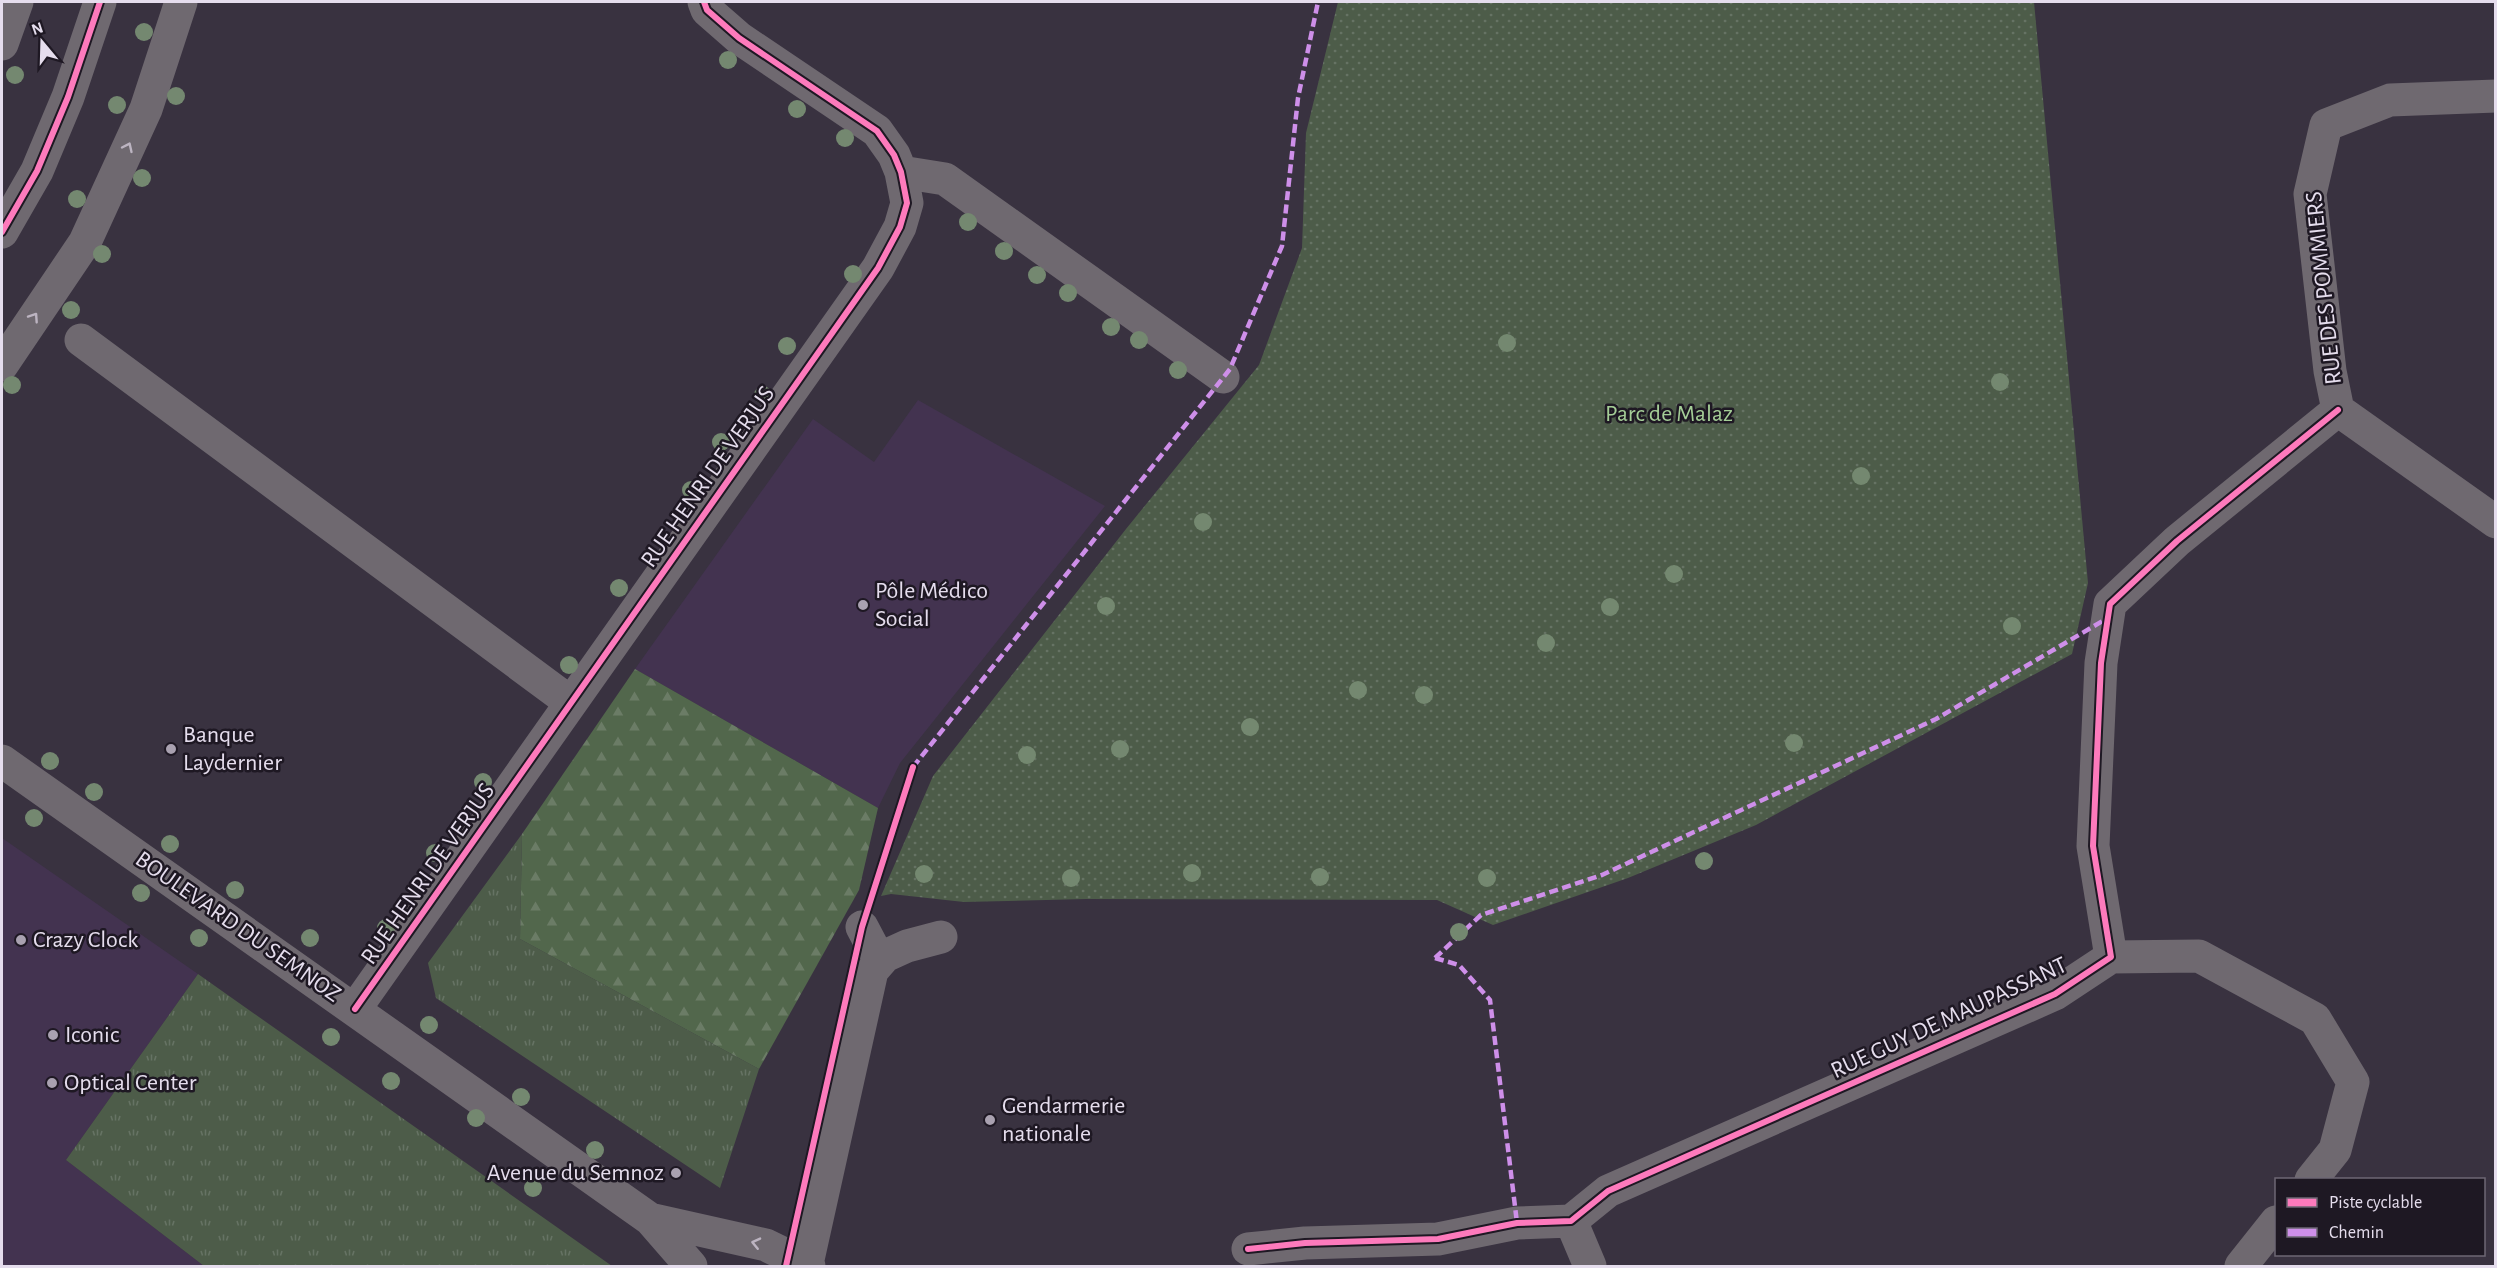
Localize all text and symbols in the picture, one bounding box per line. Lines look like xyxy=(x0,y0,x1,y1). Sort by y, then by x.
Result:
north arrow xyxy=(12,12,72,72)
text: N xyxy=(30,19,45,38)
one-way arrow xyxy=(121,142,133,153)
street label: RUE DES POMMIERS xyxy=(2302,190,2346,386)
one-way arrow xyxy=(27,312,38,323)
street label: RUE HENRI DE VERJUS xyxy=(637,382,779,572)
park label: Parc de Malaz xyxy=(1605,402,1733,426)
place label: Pôle Médico Social xyxy=(875,579,988,631)
marker: Pôle Médico Social xyxy=(856,598,870,612)
place label: Banque Laydernier xyxy=(183,723,282,775)
marker: Banque Laydernier xyxy=(164,742,178,756)
street label: RUE HENRI DE VERJUS xyxy=(357,779,499,969)
street label: BOULEVARD DU SEMNOZ xyxy=(131,847,345,1007)
place label: Crazy Clock xyxy=(33,928,138,952)
marker: Crazy Clock xyxy=(14,933,28,947)
street label: RUE GUY DE MAUPASSANT xyxy=(1827,953,2071,1083)
place label: Iconic xyxy=(65,1023,119,1047)
marker: Iconic xyxy=(46,1028,60,1042)
place label: Optical Center xyxy=(64,1071,197,1095)
marker: Optical Center xyxy=(45,1076,59,1090)
place label: Gendarmerie nationale xyxy=(1002,1094,1125,1146)
marker: Gendarmerie nationale xyxy=(983,1113,997,1127)
place label: Avenue du Semnoz xyxy=(487,1161,664,1185)
marker: Avenue du Semnoz xyxy=(669,1166,683,1180)
legend xyxy=(2275,1178,2485,1256)
text: Piste cyclable xyxy=(2329,1194,2422,1212)
text: Chemin xyxy=(2329,1224,2384,1242)
one-way arrow xyxy=(752,1238,762,1251)

